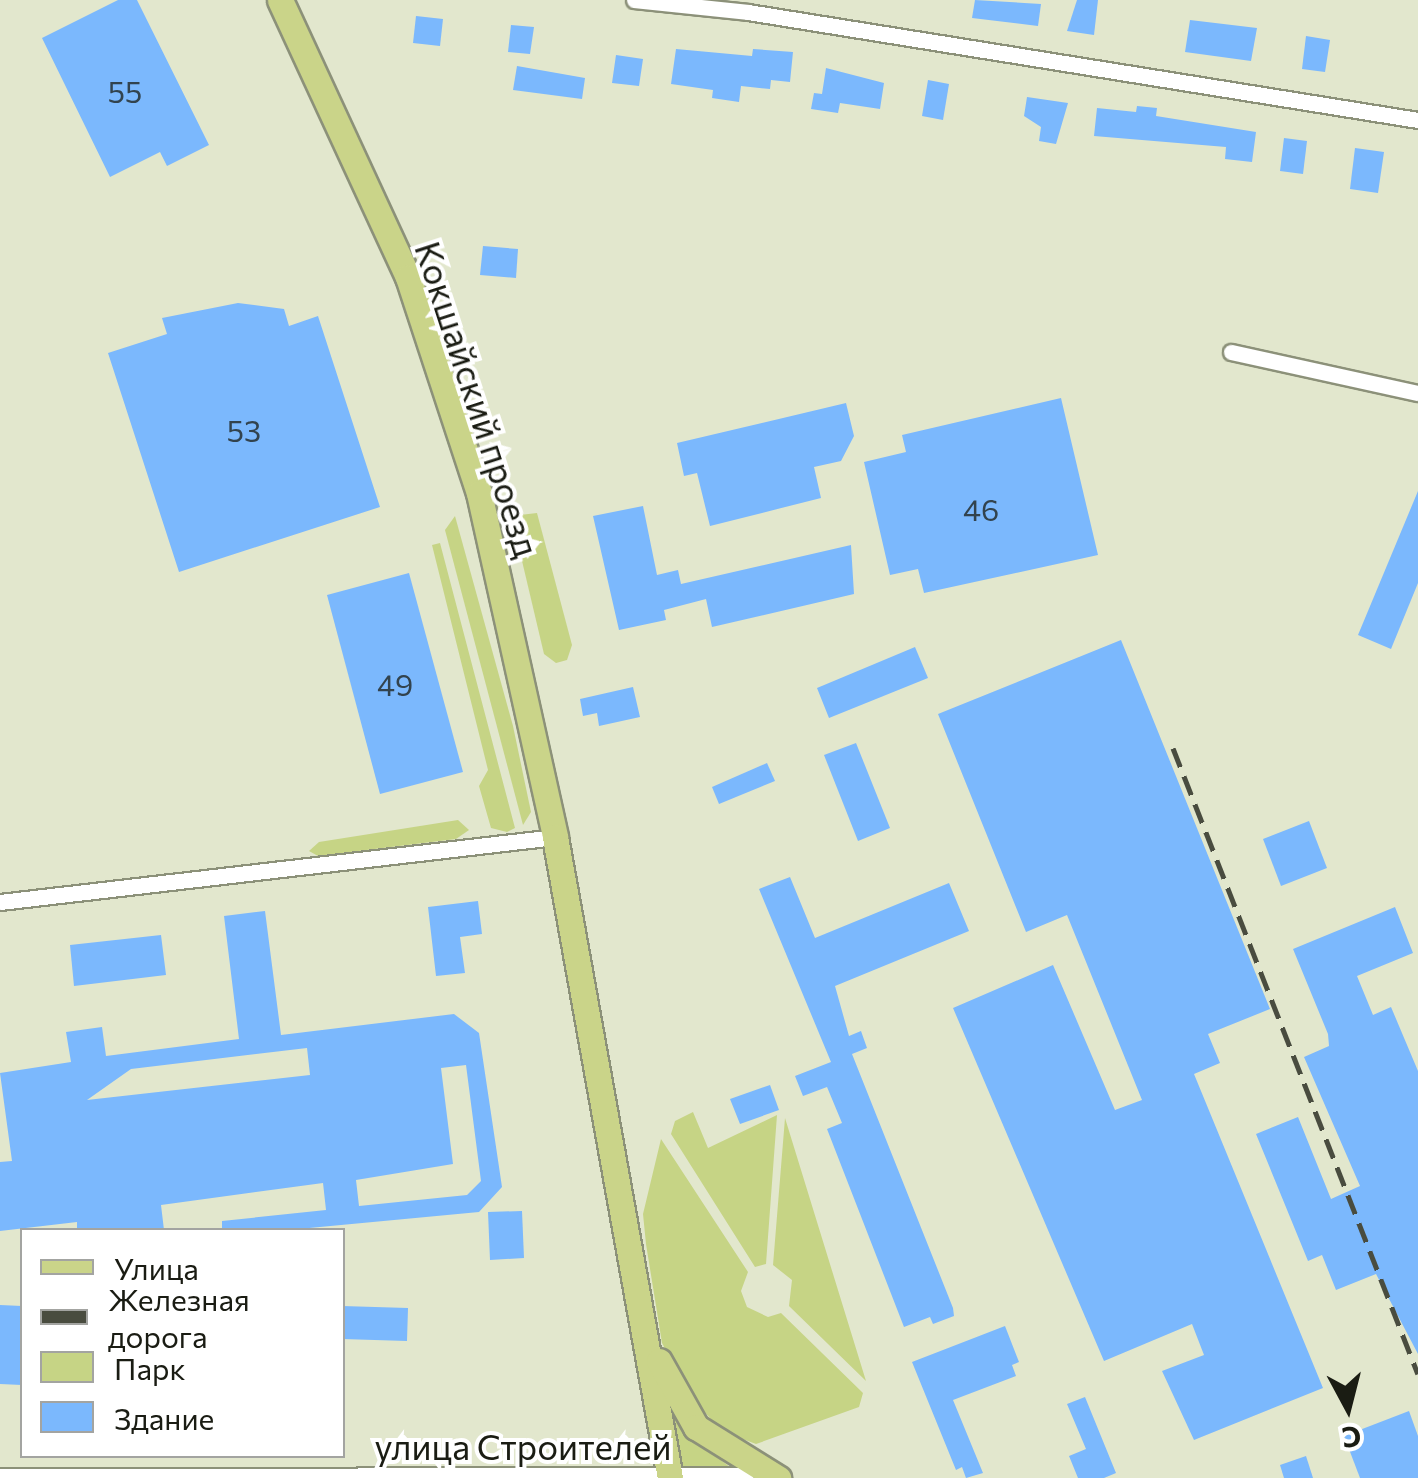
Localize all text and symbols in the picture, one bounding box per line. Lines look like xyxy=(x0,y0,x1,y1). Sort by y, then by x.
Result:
house number: 55 xyxy=(108,73,142,109)
street label: Кокшайский проезд xyxy=(407,236,549,562)
house number: 53 xyxy=(227,412,261,448)
house number: 46 xyxy=(963,491,999,527)
house number: 49 xyxy=(377,666,413,702)
legend xyxy=(20,1228,345,1458)
text: Улица xyxy=(114,1249,199,1286)
text: Железная дорога xyxy=(108,1280,250,1354)
text: Парк xyxy=(114,1349,186,1386)
north arrow xyxy=(1298,1358,1398,1458)
text: Здание xyxy=(114,1399,214,1436)
text: С xyxy=(1340,1420,1363,1456)
street label: улица Строителей xyxy=(374,1425,672,1467)

